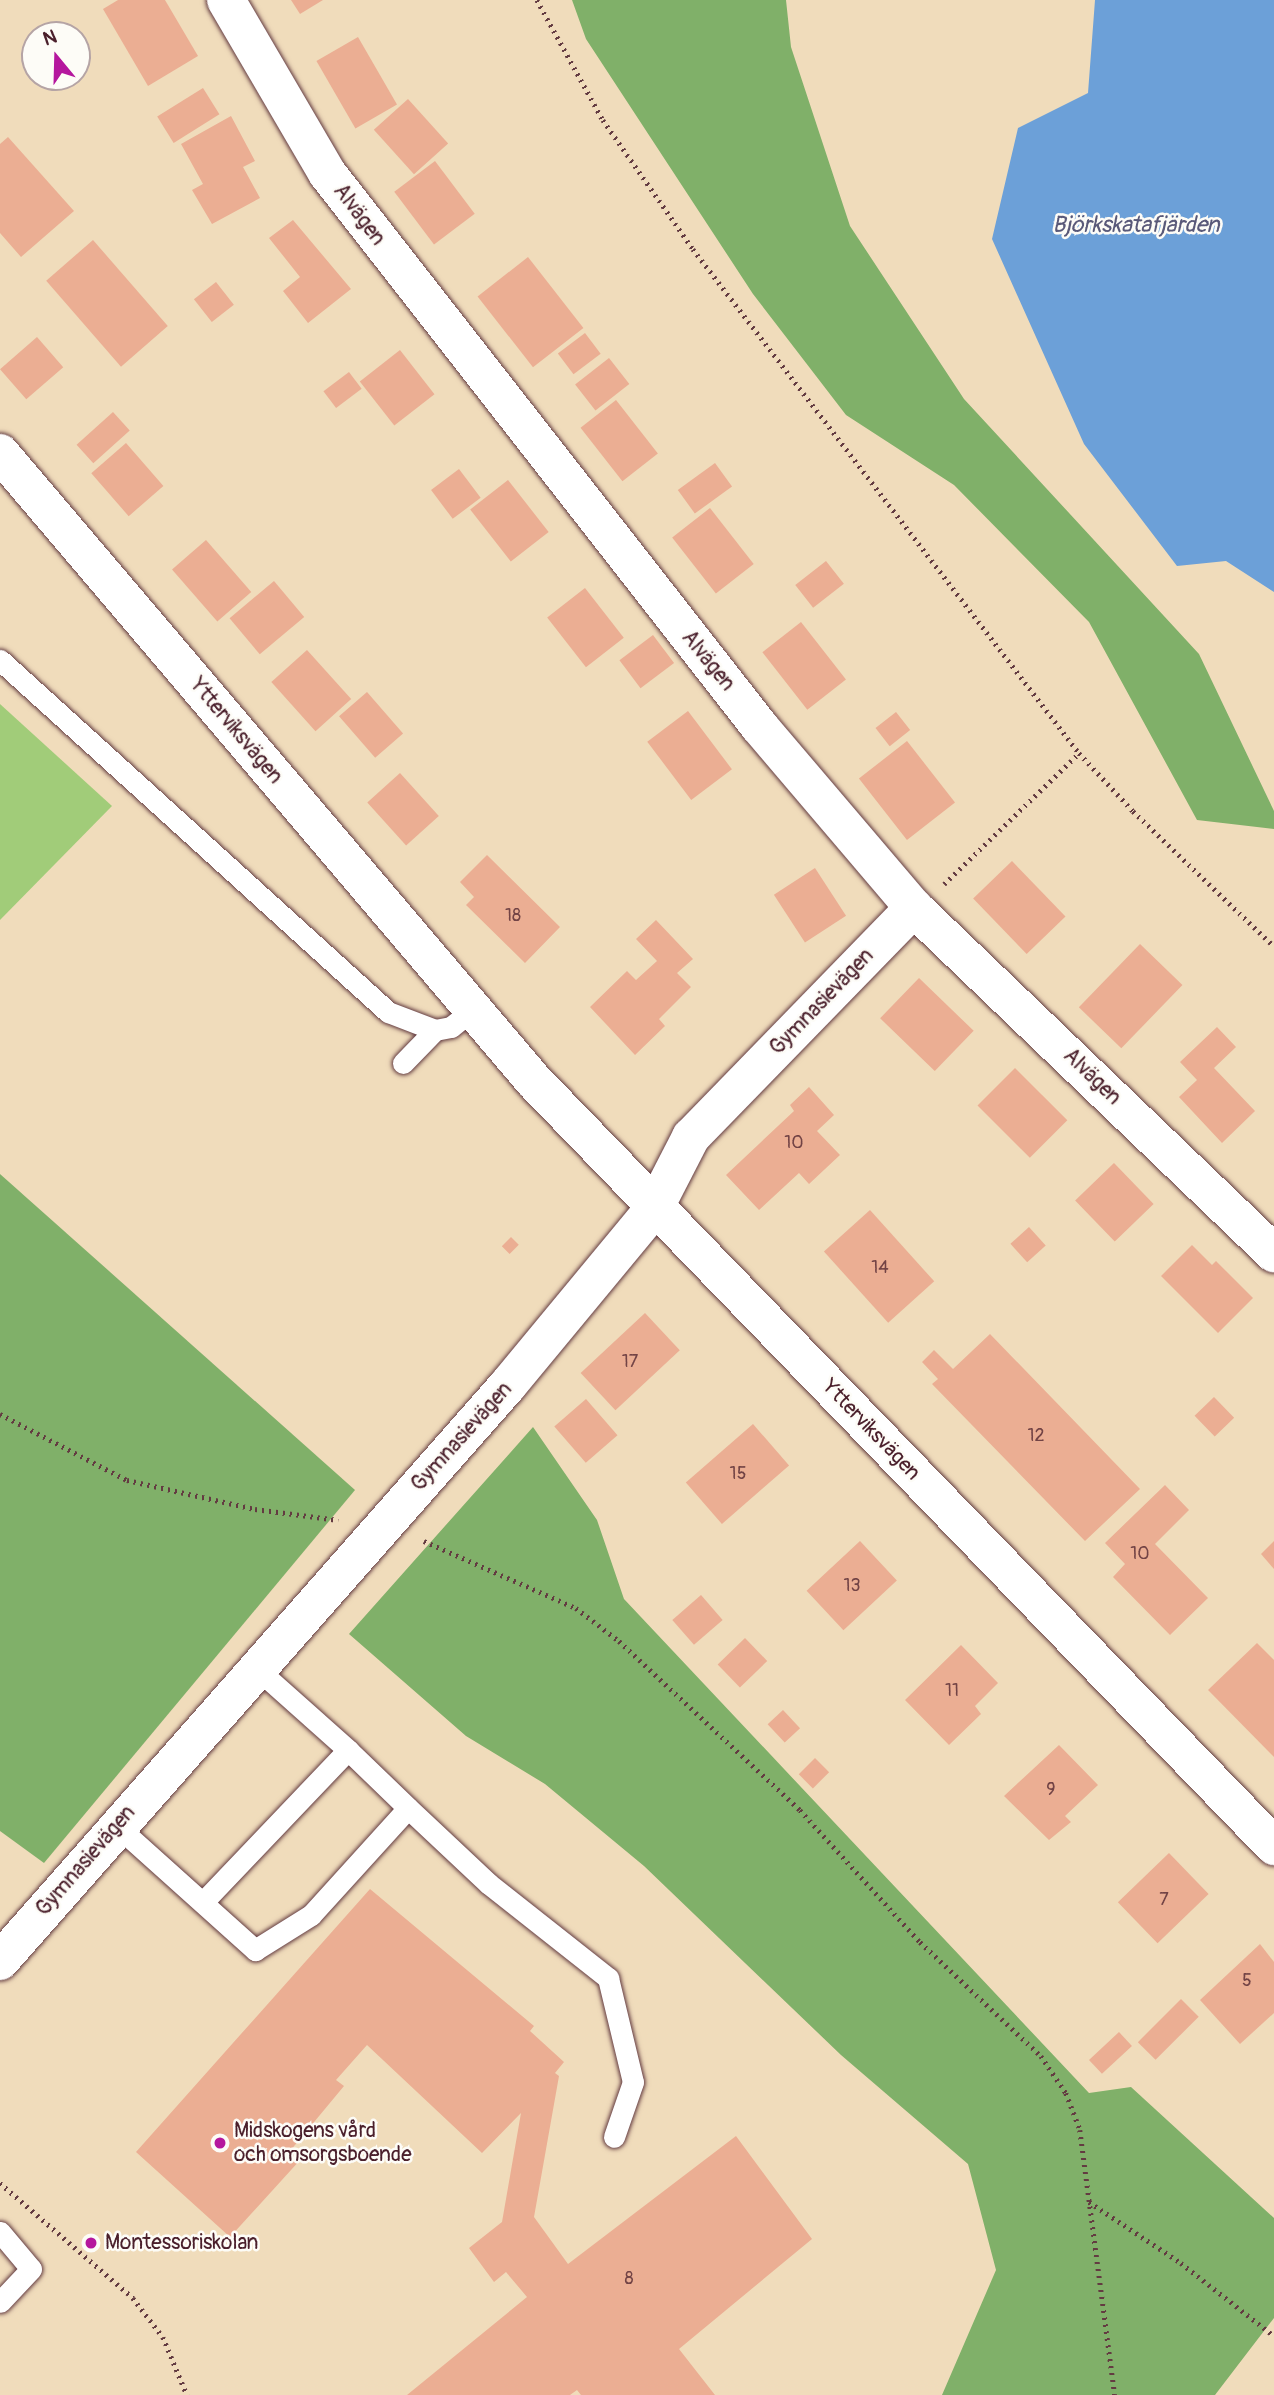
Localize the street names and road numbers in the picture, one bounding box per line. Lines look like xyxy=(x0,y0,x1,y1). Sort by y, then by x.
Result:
street label: Alvägen xyxy=(328,179,390,251)
street label: Alvägen xyxy=(676,626,740,696)
street label: Ytterviksvägen xyxy=(184,673,288,789)
street label: Gymnasievägen xyxy=(765,943,879,1061)
street label: Alvägen xyxy=(1058,1043,1126,1111)
street label: Ytterviksvägen xyxy=(817,1374,925,1486)
street label: Gymnasievägen xyxy=(406,1377,518,1497)
street label: Gymnasievägen xyxy=(31,1800,141,1922)

